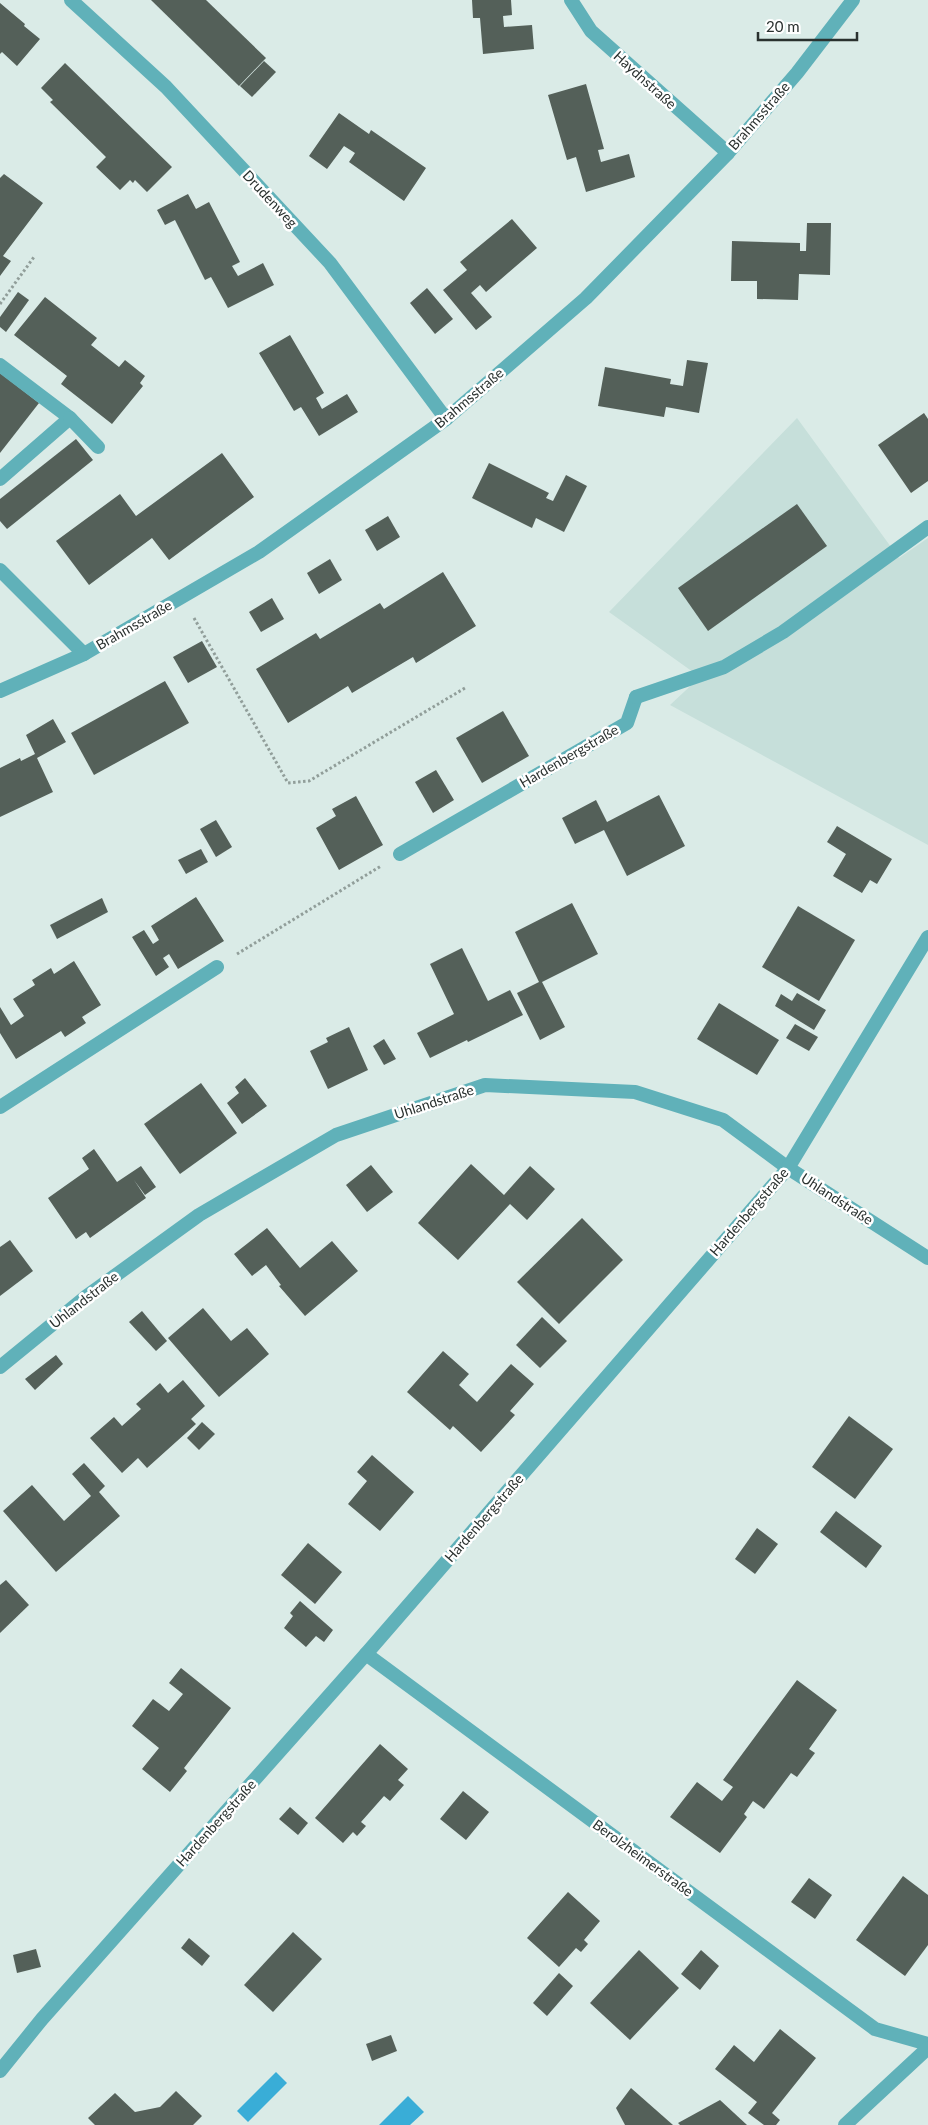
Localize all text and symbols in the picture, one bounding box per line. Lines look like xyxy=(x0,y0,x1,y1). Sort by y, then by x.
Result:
scale bar xyxy=(758,10,857,42)
text: 20 m xyxy=(766,17,800,35)
street label: Haydnstraße xyxy=(610,47,680,112)
street label: Brahmsstraße xyxy=(724,78,793,153)
street label: Drudenweg xyxy=(240,167,301,231)
street label: Brahmsstraße xyxy=(431,364,507,431)
street label: Brahmsstraße xyxy=(93,596,175,653)
street label: Hardenbergstraße xyxy=(516,720,621,791)
street label: Uhlandstraße xyxy=(392,1081,476,1122)
street label: Hardenbergstraße xyxy=(706,1164,792,1259)
street label: Uhlandstraße xyxy=(798,1169,876,1228)
street label: Uhlandstraße xyxy=(46,1268,121,1332)
street label: Hardenbergstraße xyxy=(441,1470,527,1565)
street label: Hardenbergstraße xyxy=(172,1776,259,1870)
street label: Berolzheimerstraße xyxy=(590,1816,697,1900)

